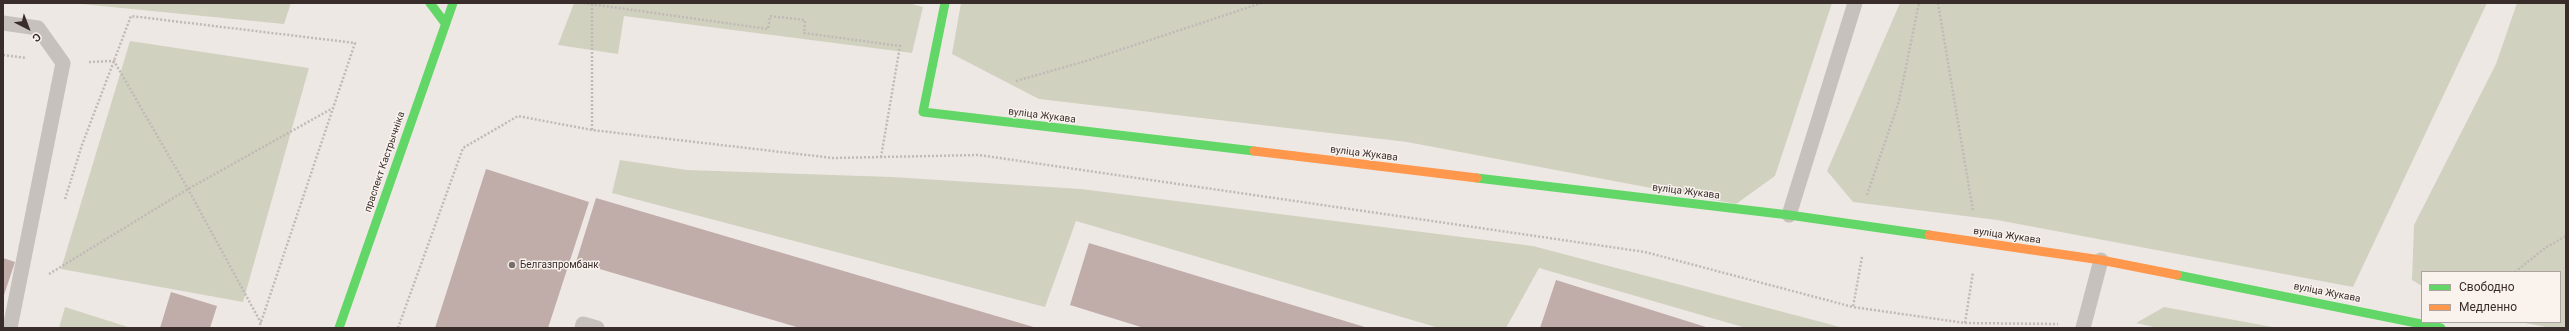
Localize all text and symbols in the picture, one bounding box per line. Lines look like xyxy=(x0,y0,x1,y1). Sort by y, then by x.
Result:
north arrow xyxy=(8,8,48,48)
text: С xyxy=(29,30,43,45)
street label: вуліца Жукава xyxy=(1008,106,1076,126)
street label: праспект Кастрычніка xyxy=(362,110,408,214)
street label: вуліца Жукава xyxy=(1330,144,1398,164)
street label: вуліца Жукава xyxy=(1652,182,1720,202)
street label: вуліца Жукава xyxy=(1973,225,2041,247)
place label: Белгазпромбанк xyxy=(520,259,599,271)
marker: Белгазпромбанк xyxy=(507,260,517,270)
legend xyxy=(2421,271,2561,323)
text: Свободно xyxy=(2459,280,2515,294)
street label: вуліца Жукава xyxy=(2293,281,2361,305)
text: Медленно xyxy=(2459,300,2517,314)

